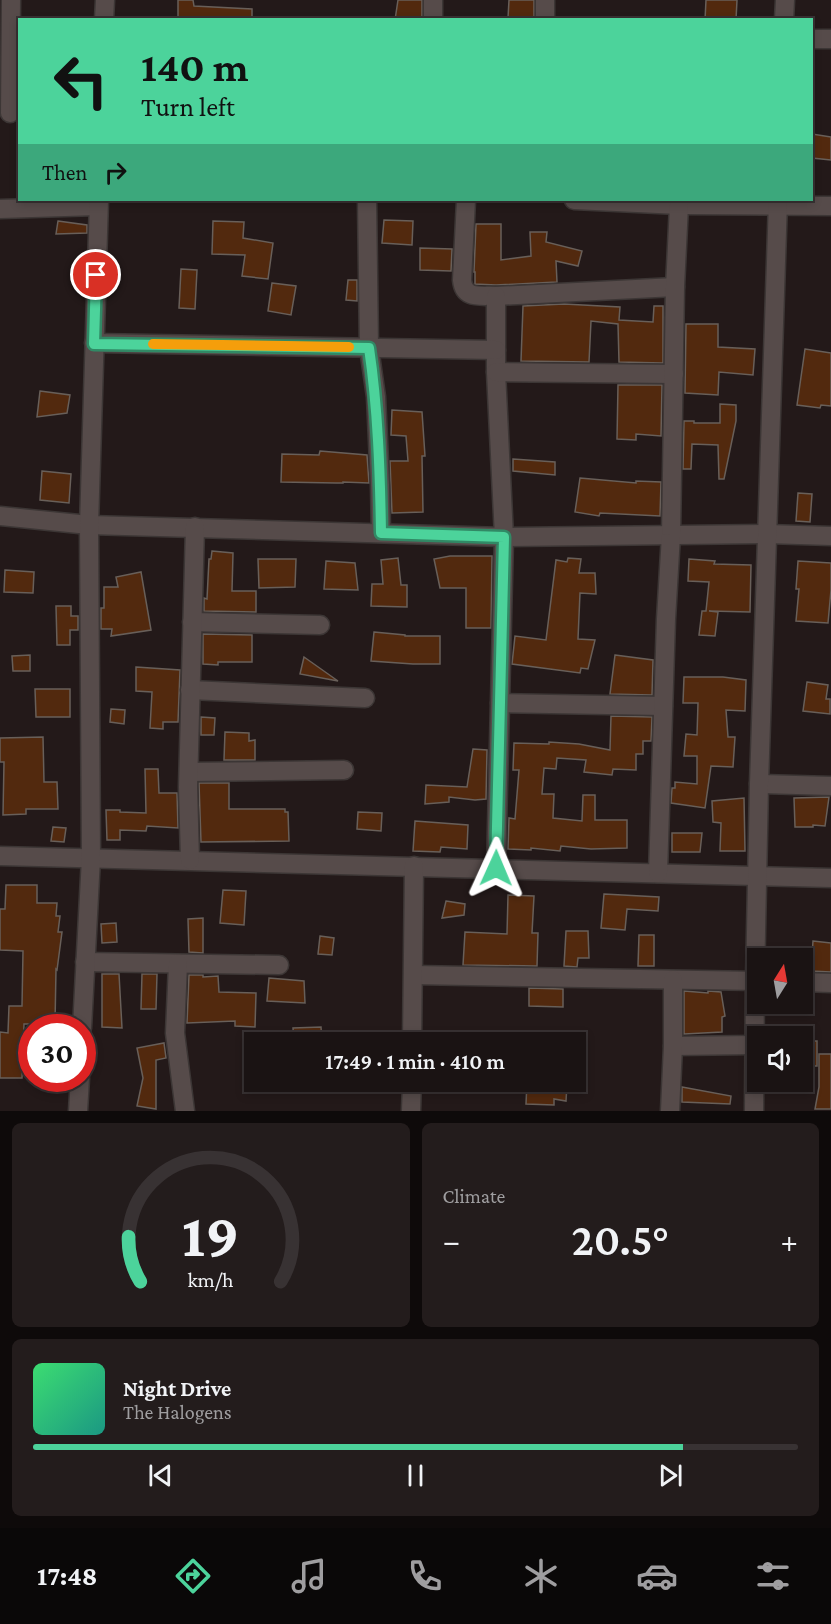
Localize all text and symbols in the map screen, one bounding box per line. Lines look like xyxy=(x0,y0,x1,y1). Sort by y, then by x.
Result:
icon: left xyxy=(42,42,120,120)
text: 140 m xyxy=(141,43,249,90)
text: Turn left xyxy=(141,92,235,122)
icon: right xyxy=(99,156,132,189)
text: Then xyxy=(42,160,87,185)
pin xyxy=(70,249,121,300)
icon: arrive xyxy=(79,258,112,291)
position arrow xyxy=(464,836,528,900)
north arrow xyxy=(747,948,813,1014)
map controls xyxy=(747,948,813,1092)
speed limit sign: 30 xyxy=(18,1014,96,1092)
button: sound xyxy=(747,1026,813,1092)
text: 17:49 · 1 min · 410 m xyxy=(325,1049,505,1074)
text: Climate xyxy=(443,1185,505,1207)
text: 19 xyxy=(182,1200,239,1269)
text: 20.5° xyxy=(572,1215,669,1265)
text: − xyxy=(443,1222,460,1259)
text: + xyxy=(781,1222,798,1259)
text: km/h xyxy=(188,1268,234,1292)
text: Night Drive xyxy=(123,1376,231,1401)
text: The Halogens xyxy=(123,1401,232,1423)
icon: previous xyxy=(144,1459,177,1492)
icon: pause xyxy=(399,1459,432,1492)
icon: next xyxy=(654,1459,687,1492)
icon: directions xyxy=(172,1555,214,1597)
icon: music xyxy=(288,1555,330,1597)
icon: phone xyxy=(404,1555,446,1597)
icon: climate xyxy=(520,1555,562,1597)
icon: car xyxy=(636,1555,678,1597)
icon: filters xyxy=(752,1555,794,1597)
text: 17:48 xyxy=(37,1561,97,1591)

